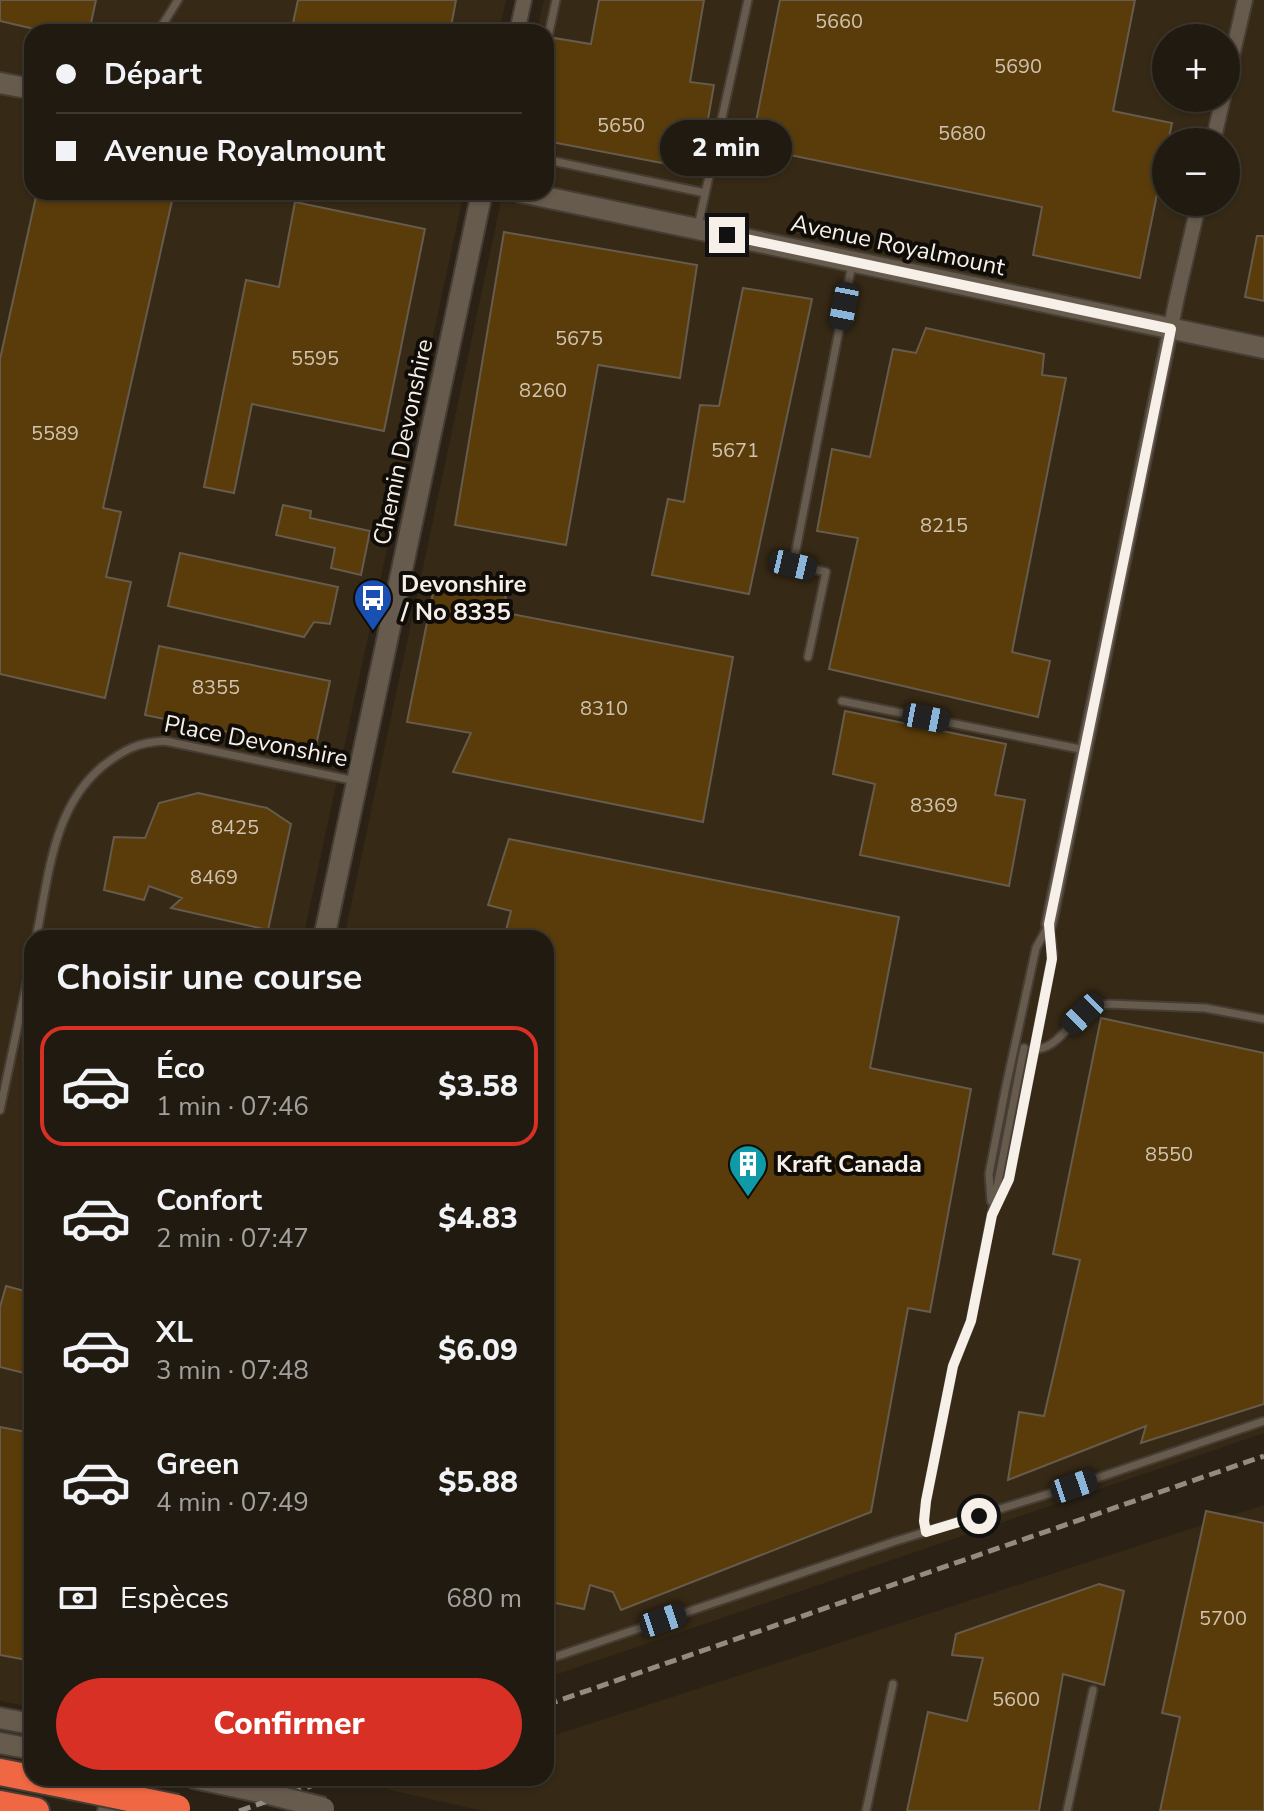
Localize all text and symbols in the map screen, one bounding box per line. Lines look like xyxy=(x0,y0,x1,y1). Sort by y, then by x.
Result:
house number: 5660 xyxy=(815,8,863,35)
map controls xyxy=(1152,24,1240,216)
button: + xyxy=(1152,24,1240,112)
house number: 5690 xyxy=(994,53,1042,80)
text: Départ xyxy=(104,54,202,95)
house number: 5650 xyxy=(597,112,645,139)
callout: 2 min xyxy=(661,119,793,175)
house number: 5680 xyxy=(938,120,986,147)
button: − xyxy=(1152,128,1240,216)
text: 2 min xyxy=(692,130,760,165)
text: Avenue Royalmount xyxy=(104,131,385,172)
street label: Avenue Royalmount xyxy=(788,207,1009,283)
route end xyxy=(709,217,745,253)
car xyxy=(828,280,860,332)
house number: 5675 xyxy=(555,325,603,352)
street label: Chemin Devonshire xyxy=(366,336,440,548)
house number: 5595 xyxy=(291,345,339,372)
house number: 8260 xyxy=(519,377,567,404)
house number: 5589 xyxy=(31,420,79,447)
house number: 5671 xyxy=(711,437,759,464)
house number: 8215 xyxy=(920,512,968,539)
car xyxy=(767,548,819,582)
place label: Devonshire / No 8335 xyxy=(400,568,526,628)
bus stop icon: Devonshire / No 8335 xyxy=(352,577,394,632)
house number: 8355 xyxy=(192,674,240,701)
house number: 8310 xyxy=(580,695,628,722)
car xyxy=(900,702,952,734)
street label: Place Devonshire xyxy=(161,708,351,774)
house number: 8369 xyxy=(910,792,958,819)
house number: 8425 xyxy=(211,814,259,841)
house number: 8469 xyxy=(190,864,238,891)
text: Choisir une course xyxy=(56,953,362,1002)
car xyxy=(1057,989,1109,1039)
text: Éco xyxy=(156,1048,205,1089)
icon: car xyxy=(60,1050,132,1122)
text: $3.58 xyxy=(438,1066,518,1107)
text: 1 min · 07:46 xyxy=(156,1089,309,1124)
house number: 8550 xyxy=(1145,1141,1193,1168)
building icon: Kraft Canada xyxy=(727,1143,769,1198)
place label: Kraft Canada xyxy=(776,1148,922,1180)
text: Confort xyxy=(156,1180,262,1221)
icon: car xyxy=(60,1182,132,1254)
text: $4.83 xyxy=(438,1198,518,1239)
text: 2 min · 07:47 xyxy=(156,1221,309,1256)
text: XL xyxy=(156,1312,193,1353)
icon: car xyxy=(60,1314,132,1386)
text: $6.09 xyxy=(438,1330,518,1371)
text: 3 min · 07:48 xyxy=(156,1353,309,1388)
text: Green xyxy=(156,1444,240,1485)
icon: car xyxy=(60,1446,132,1518)
text: $5.88 xyxy=(438,1462,518,1503)
car xyxy=(1047,1467,1101,1505)
text: 4 min · 07:49 xyxy=(156,1485,309,1520)
route start xyxy=(961,1498,997,1534)
icon: cash xyxy=(56,1576,100,1620)
text: Espèces xyxy=(120,1578,229,1619)
text: 680 m xyxy=(446,1581,522,1616)
car xyxy=(636,1601,690,1639)
house number: 5700 xyxy=(1199,1605,1247,1632)
button: Confirmer xyxy=(56,1678,522,1770)
house number: 5600 xyxy=(992,1686,1040,1713)

